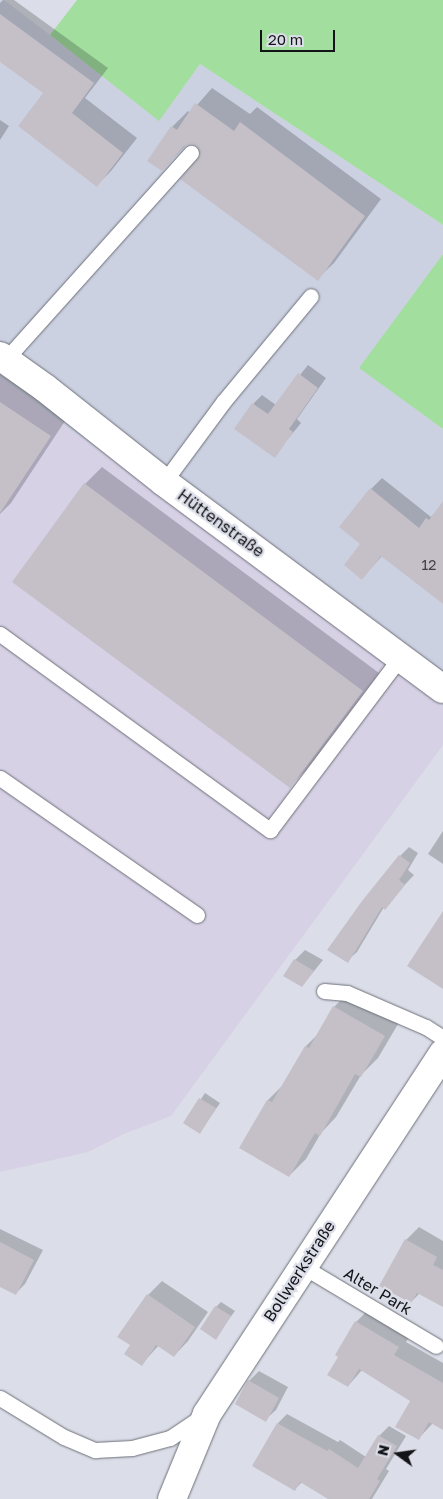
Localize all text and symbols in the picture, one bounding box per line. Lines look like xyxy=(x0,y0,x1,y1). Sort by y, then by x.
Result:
scale bar xyxy=(263,20,338,52)
text: 20 m xyxy=(268,30,303,48)
street label: Hüttenstraße xyxy=(174,485,268,561)
house number: 12 xyxy=(422,557,436,573)
street label: Bollwerkstraße xyxy=(259,1217,339,1325)
street label: Alter Park xyxy=(341,1263,415,1319)
north arrow xyxy=(373,1429,423,1479)
text: N xyxy=(373,1443,392,1457)

